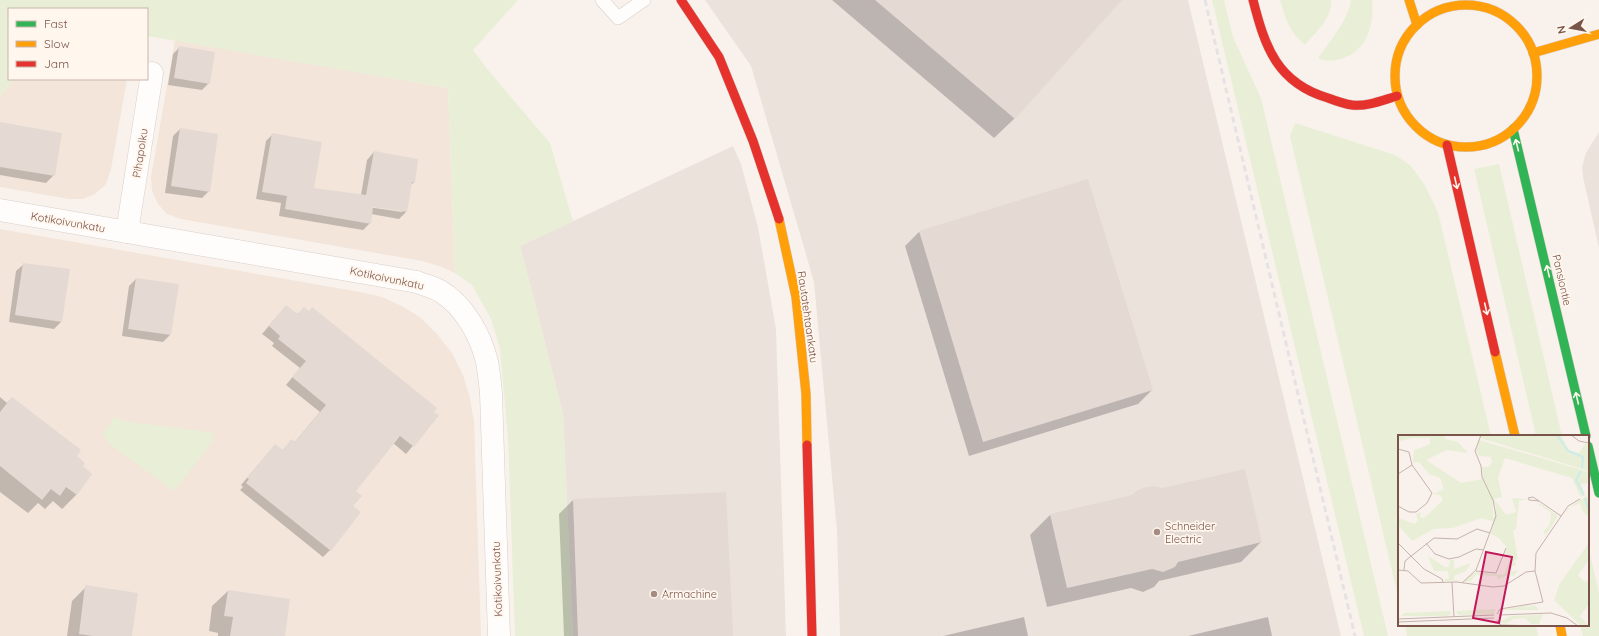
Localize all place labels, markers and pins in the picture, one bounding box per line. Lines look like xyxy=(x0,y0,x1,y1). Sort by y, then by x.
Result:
place label: Schneider Electric xyxy=(1165,519,1216,546)
marker: Schneider Electric xyxy=(1152,527,1162,537)
place label: Armachine xyxy=(662,587,717,601)
marker: Armachine xyxy=(649,589,659,599)

